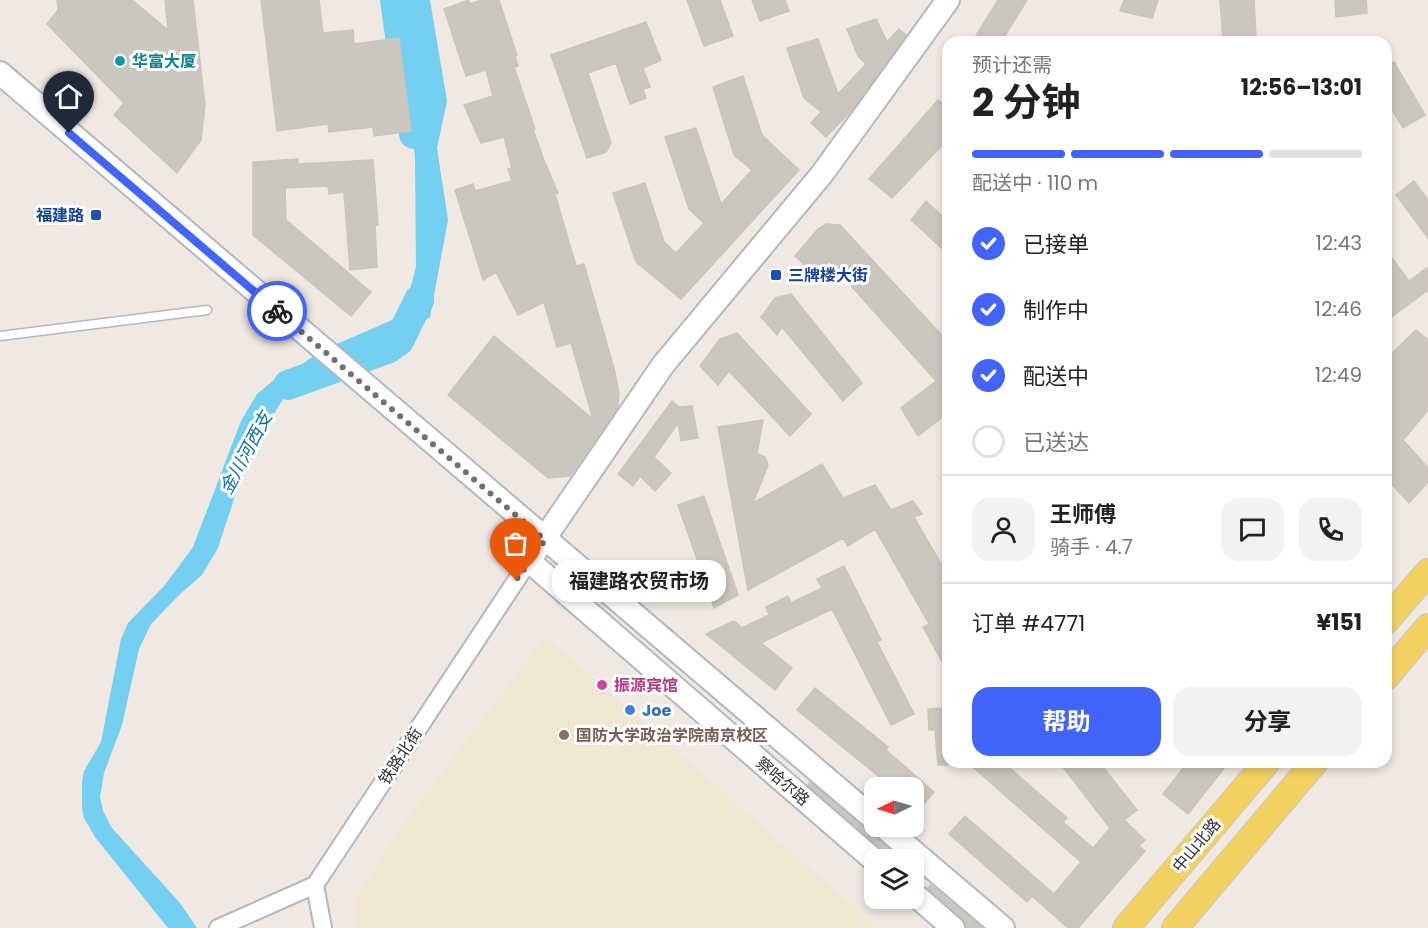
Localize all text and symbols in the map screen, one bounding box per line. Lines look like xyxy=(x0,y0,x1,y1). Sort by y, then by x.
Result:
place label: 华富大厦 xyxy=(132,50,196,73)
text: 预计还需 xyxy=(972,51,1052,79)
marker: 华富大厦 xyxy=(113,54,127,68)
pin xyxy=(43,71,94,133)
text: 12:56–13:01 xyxy=(1241,72,1362,103)
text: 2 分钟 xyxy=(972,75,1081,130)
icon: home xyxy=(52,80,85,113)
text: 配送中 · 110 m xyxy=(972,169,1098,197)
place label: 福建路 xyxy=(36,204,84,227)
marker: 福建路 xyxy=(89,208,103,222)
icon: check xyxy=(972,227,1005,260)
text: 已接单 xyxy=(1023,229,1089,260)
text: 12:43 xyxy=(1315,229,1362,257)
place label: 三牌楼大街 xyxy=(788,264,868,287)
marker: 三牌楼大街 xyxy=(769,268,783,282)
courier xyxy=(247,281,307,341)
icon: check xyxy=(972,293,1005,326)
icon: bike xyxy=(261,295,294,328)
text: 制作中 xyxy=(1023,295,1089,326)
text: 12:46 xyxy=(1315,295,1362,323)
icon: check xyxy=(972,359,1005,392)
text: 配送中 xyxy=(1023,361,1089,392)
text: 12:49 xyxy=(1315,361,1362,389)
water label: 金川河西支 xyxy=(213,405,279,498)
text: 已送达 xyxy=(1023,427,1089,458)
button: person xyxy=(972,498,1035,561)
button: chat xyxy=(1221,498,1284,561)
button: phone xyxy=(1299,498,1362,561)
text: 王师傅 xyxy=(1050,499,1116,530)
pin xyxy=(490,518,541,580)
icon: bag xyxy=(499,527,532,560)
text: 骑手 · 4.7 xyxy=(1050,533,1133,561)
callout: 福建路农贸市场 xyxy=(552,559,726,601)
text: 福建路农贸市场 xyxy=(569,567,709,595)
text: ¥151 xyxy=(1316,607,1362,638)
text: 订单 #4771 xyxy=(972,608,1085,639)
place label: 振源宾馆 xyxy=(614,674,678,697)
marker: 振源宾馆 xyxy=(595,678,609,692)
button: 帮助 xyxy=(972,687,1161,756)
button: 分享 xyxy=(1173,687,1362,756)
place label: Joe xyxy=(642,699,671,722)
marker: Joe xyxy=(623,703,637,717)
street label: 铁路北街 xyxy=(373,723,427,789)
place label: 国防大学政治学院南京校区 xyxy=(576,724,768,747)
marker: 国防大学政治学院南京校区 xyxy=(557,728,571,742)
street label: 察哈尔路 xyxy=(751,752,814,811)
north arrow xyxy=(864,777,924,837)
map controls xyxy=(864,777,924,909)
street label: 中山北路 xyxy=(1167,813,1226,877)
button: layers xyxy=(864,849,924,909)

